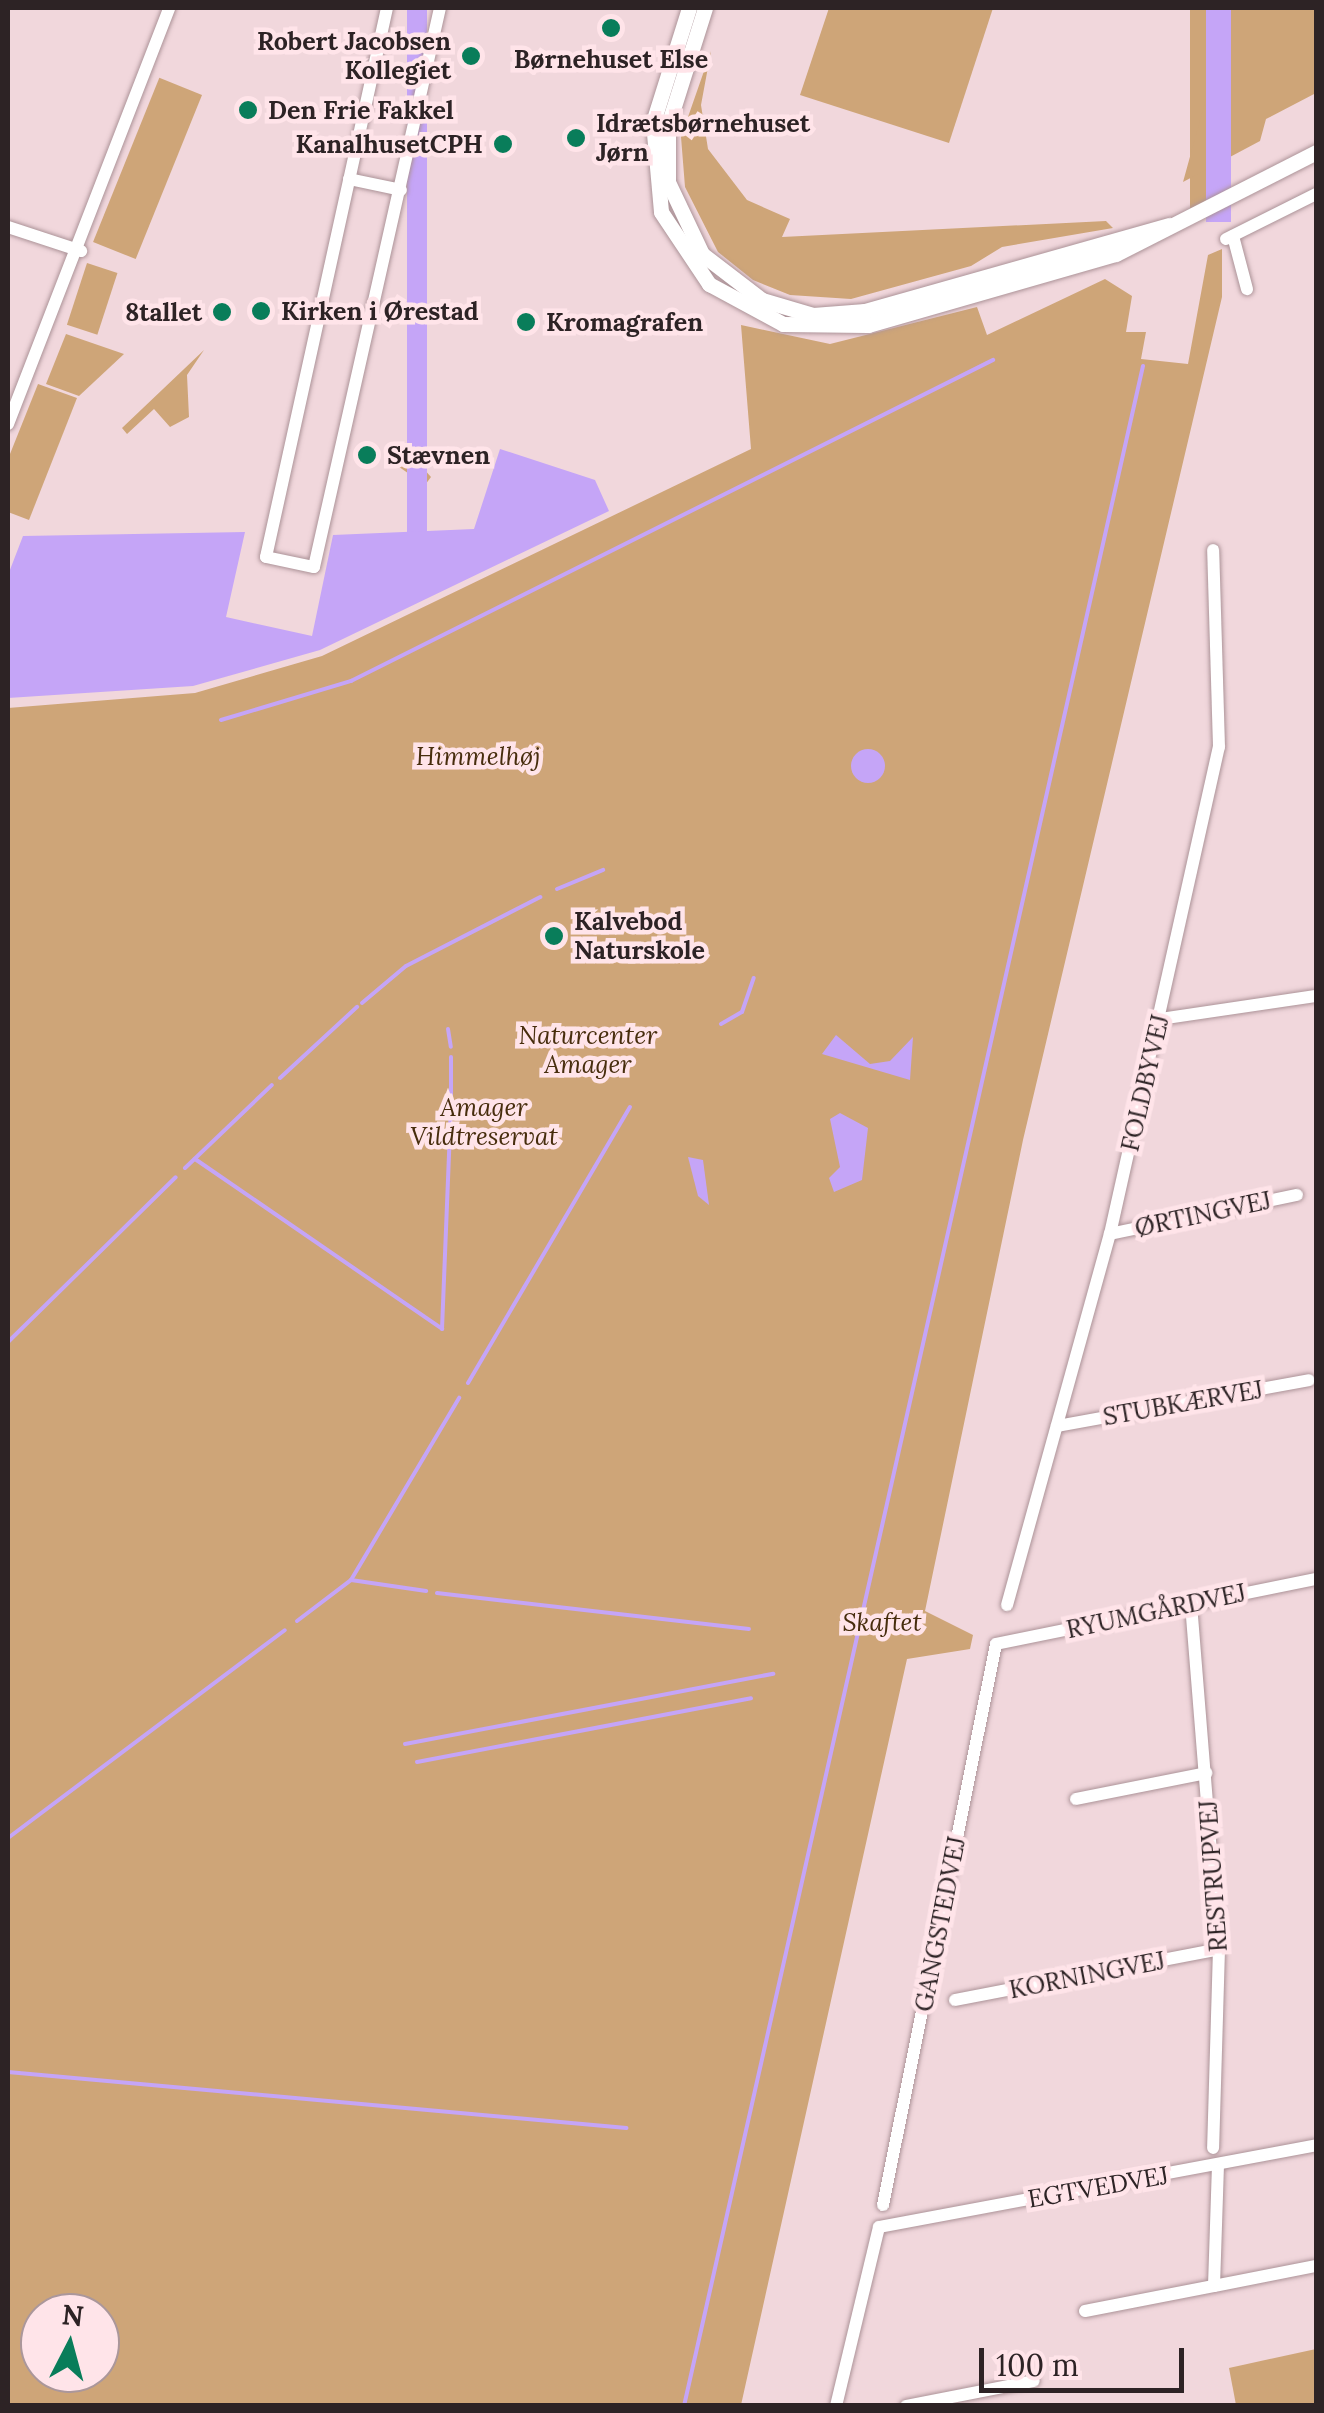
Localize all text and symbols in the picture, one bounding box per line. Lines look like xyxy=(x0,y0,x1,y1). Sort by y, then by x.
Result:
marker: Børnehuset Else xyxy=(600,17,622,39)
place label: Robert Jacobsen Kollegiet xyxy=(257,27,451,86)
place label: Børnehuset Else xyxy=(514,44,708,74)
marker: Robert Jacobsen Kollegiet xyxy=(460,45,482,67)
place label: Den Frie Fakkel xyxy=(268,95,454,125)
marker: Den Frie Fakkel xyxy=(237,99,259,121)
place label: Idrætsbørnehuset Jørn xyxy=(596,109,810,168)
marker: Idrætsbørnehuset Jørn xyxy=(565,127,587,149)
place label: KanalhusetCPH xyxy=(296,129,483,159)
marker: KanalhusetCPH xyxy=(492,133,514,155)
place label: Kirken i Ørestad xyxy=(281,296,479,326)
place label: 8tallet xyxy=(125,297,202,327)
marker: Kirken i Ørestad xyxy=(250,300,272,322)
marker: 8tallet xyxy=(211,301,233,323)
place label: Kromagrafen xyxy=(546,307,703,337)
marker: Kromagrafen xyxy=(515,311,537,333)
place label: Stævnen xyxy=(387,440,490,470)
marker: Stævnen xyxy=(356,444,378,466)
park label: Himmelhøj xyxy=(416,741,540,771)
place label: Kalvebod Naturskole xyxy=(574,907,705,966)
marker: Kalvebod Naturskole xyxy=(543,925,565,947)
street label: FOLDBYVEJ xyxy=(1115,1012,1175,1154)
park label: Naturcenter Amager xyxy=(519,1021,657,1080)
park label: Amager Vildtreservat xyxy=(410,1093,558,1152)
street label: ØRTINGVEJ xyxy=(1132,1185,1274,1243)
street label: STUBKÆRVEJ xyxy=(1101,1374,1265,1432)
street label: RYUMGÅRDVEJ xyxy=(1063,1577,1249,1645)
park label: Skaftet xyxy=(842,1607,922,1637)
street label: RESTRUPVEJ xyxy=(1193,1799,1233,1953)
street label: GANGSTEDVEJ xyxy=(908,1834,972,2014)
street label: KORNINGVEJ xyxy=(1006,1945,1168,2005)
street label: EGTVEDVEJ xyxy=(1025,2160,1171,2214)
north arrow xyxy=(20,2293,120,2393)
text: N xyxy=(60,2296,86,2334)
scale bar xyxy=(984,2328,1189,2390)
text: 100 m xyxy=(996,2346,1079,2384)

